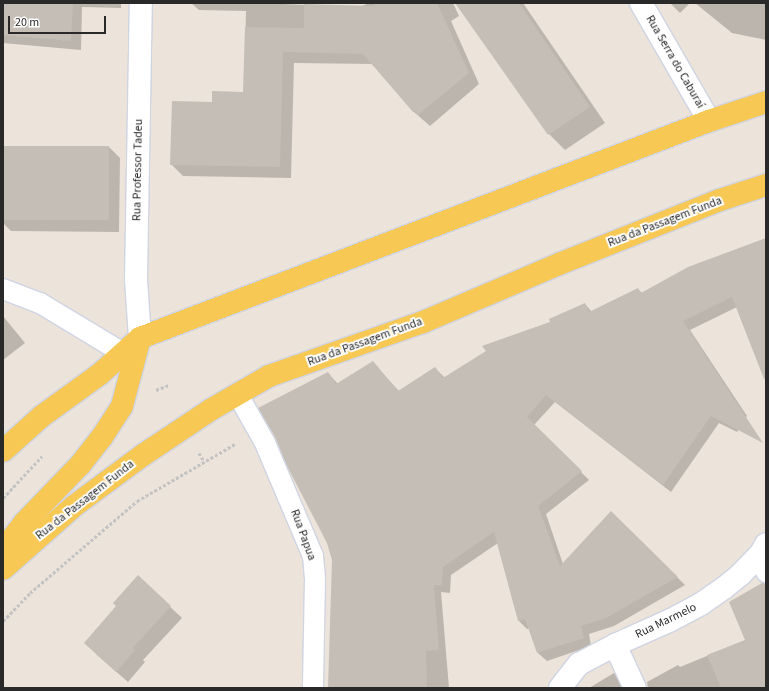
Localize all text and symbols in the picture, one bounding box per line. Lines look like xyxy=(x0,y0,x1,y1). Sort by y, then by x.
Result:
scale bar xyxy=(10,8,108,34)
street label: Rua Serra do Caburaí xyxy=(642,13,708,111)
text: 20 m xyxy=(15,14,39,31)
street label: Rua Professor Tadeu xyxy=(130,119,146,221)
street label: Rua da Passagem Funda xyxy=(606,194,724,250)
street label: Rua da Passagem Funda xyxy=(306,315,424,369)
street label: Rua da Passagem Funda xyxy=(33,457,137,543)
street label: Rua Papua xyxy=(287,507,319,563)
street label: Rua Marmelo xyxy=(633,600,699,642)

